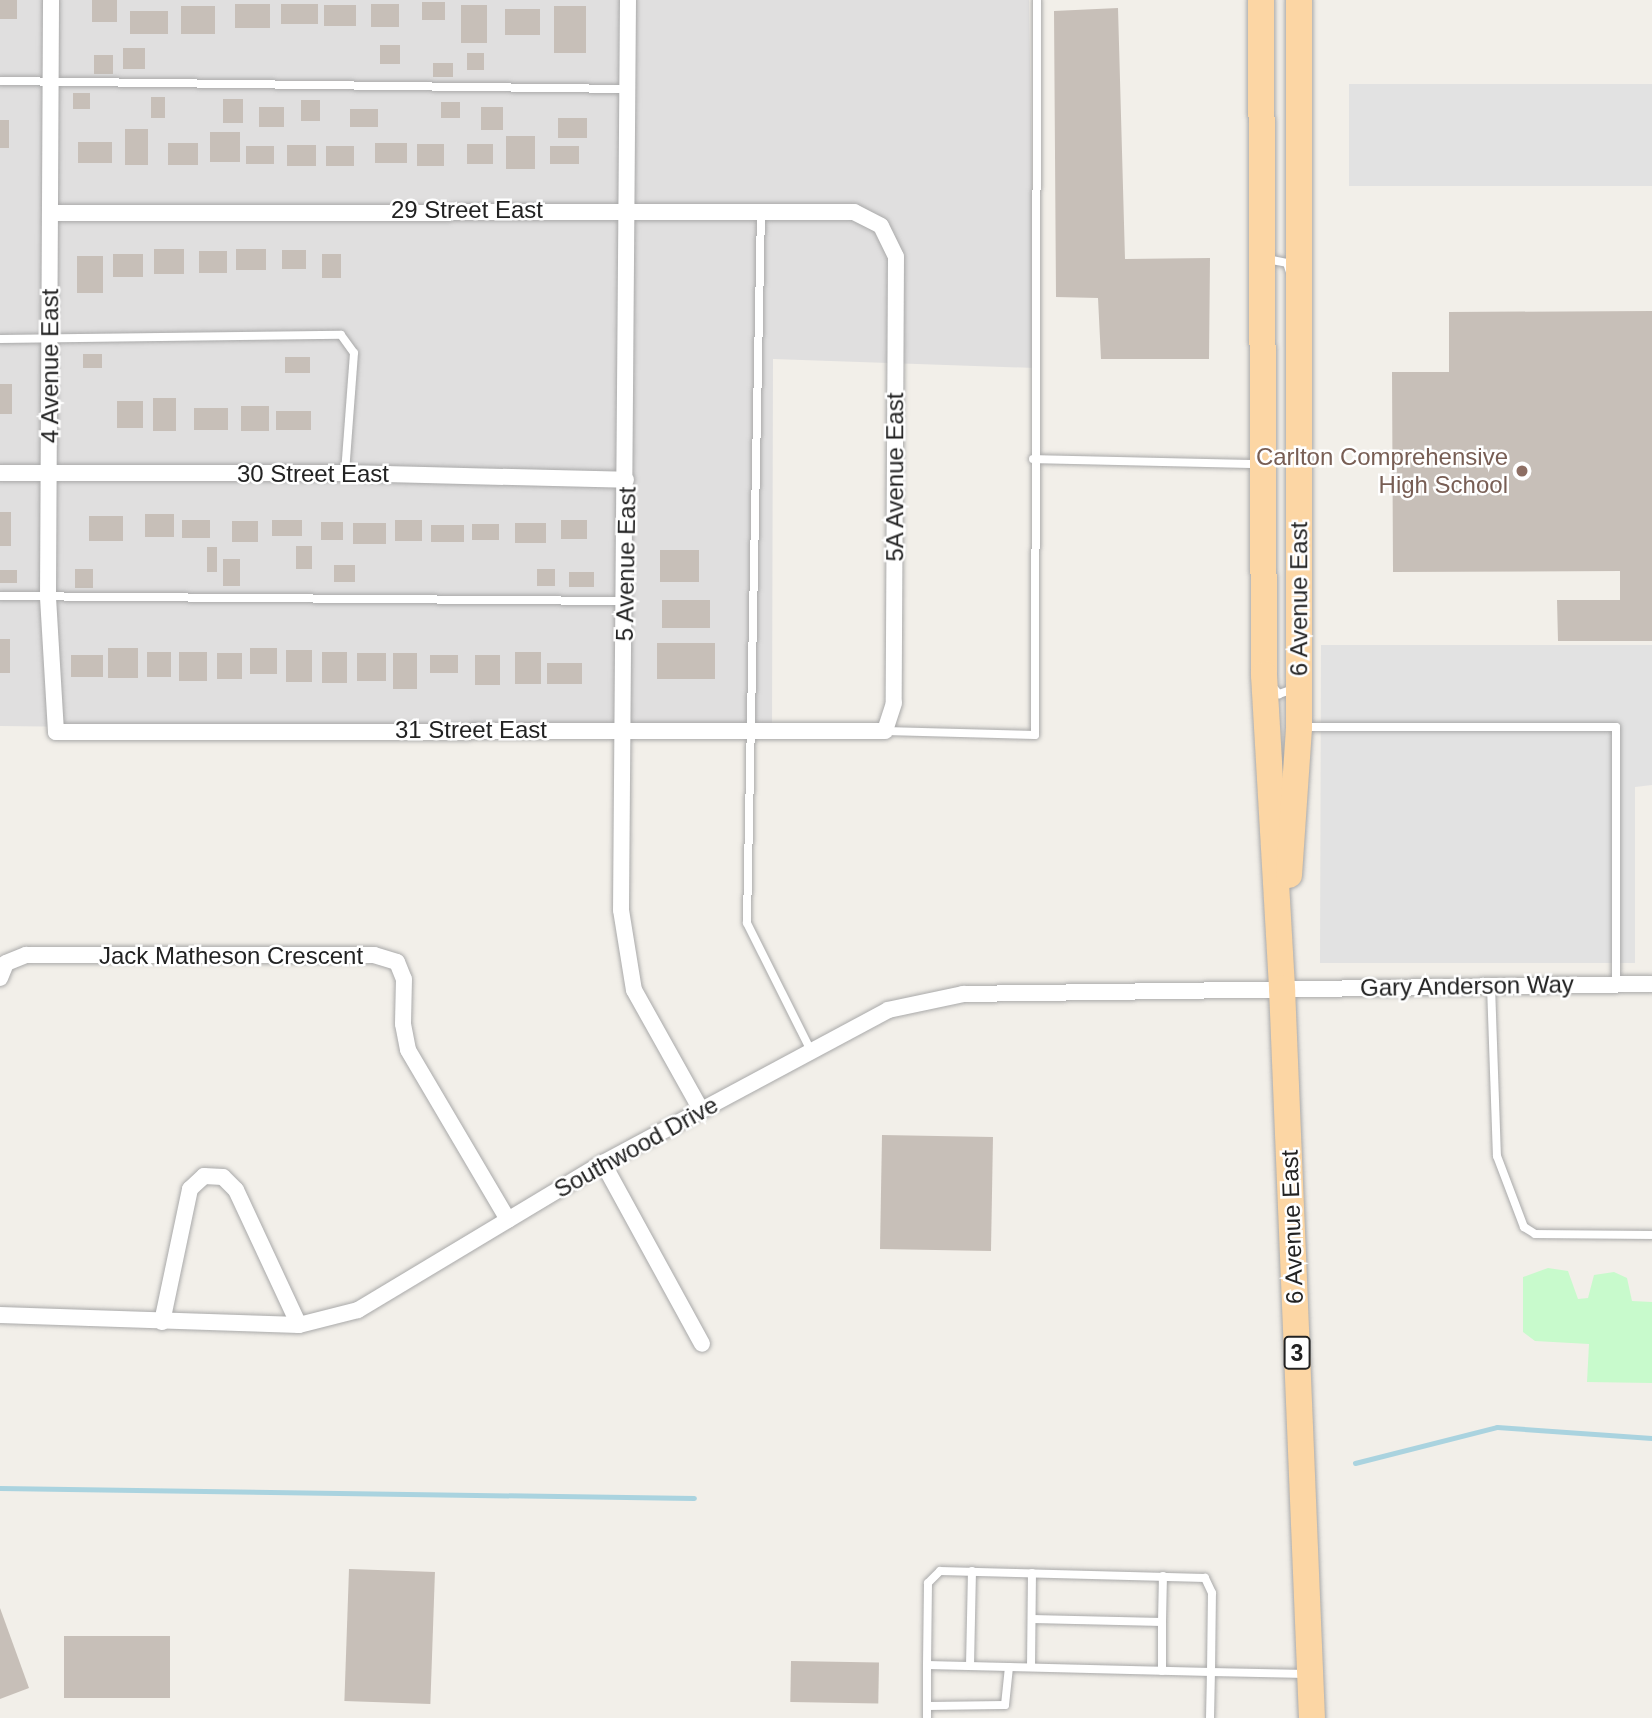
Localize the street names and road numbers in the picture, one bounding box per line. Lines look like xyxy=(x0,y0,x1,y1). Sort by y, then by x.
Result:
street label: 29 Street East xyxy=(391,196,543,224)
street label: 4 Avenue East xyxy=(36,288,64,444)
street label: 5A Avenue East xyxy=(881,391,909,563)
street label: 30 Street East xyxy=(237,460,389,488)
street label: 5 Avenue East xyxy=(610,486,642,642)
street label: 6 Avenue East xyxy=(1285,521,1313,677)
street label: 31 Street East xyxy=(395,716,547,744)
street label: Jack Matheson Crescent xyxy=(99,942,363,970)
street label: Gary Anderson Way xyxy=(1359,970,1575,1002)
street label: Southwood Drive xyxy=(549,1090,723,1204)
street label: 6 Avenue East xyxy=(1275,1149,1309,1305)
road number: 3 xyxy=(1283,1334,1311,1372)

